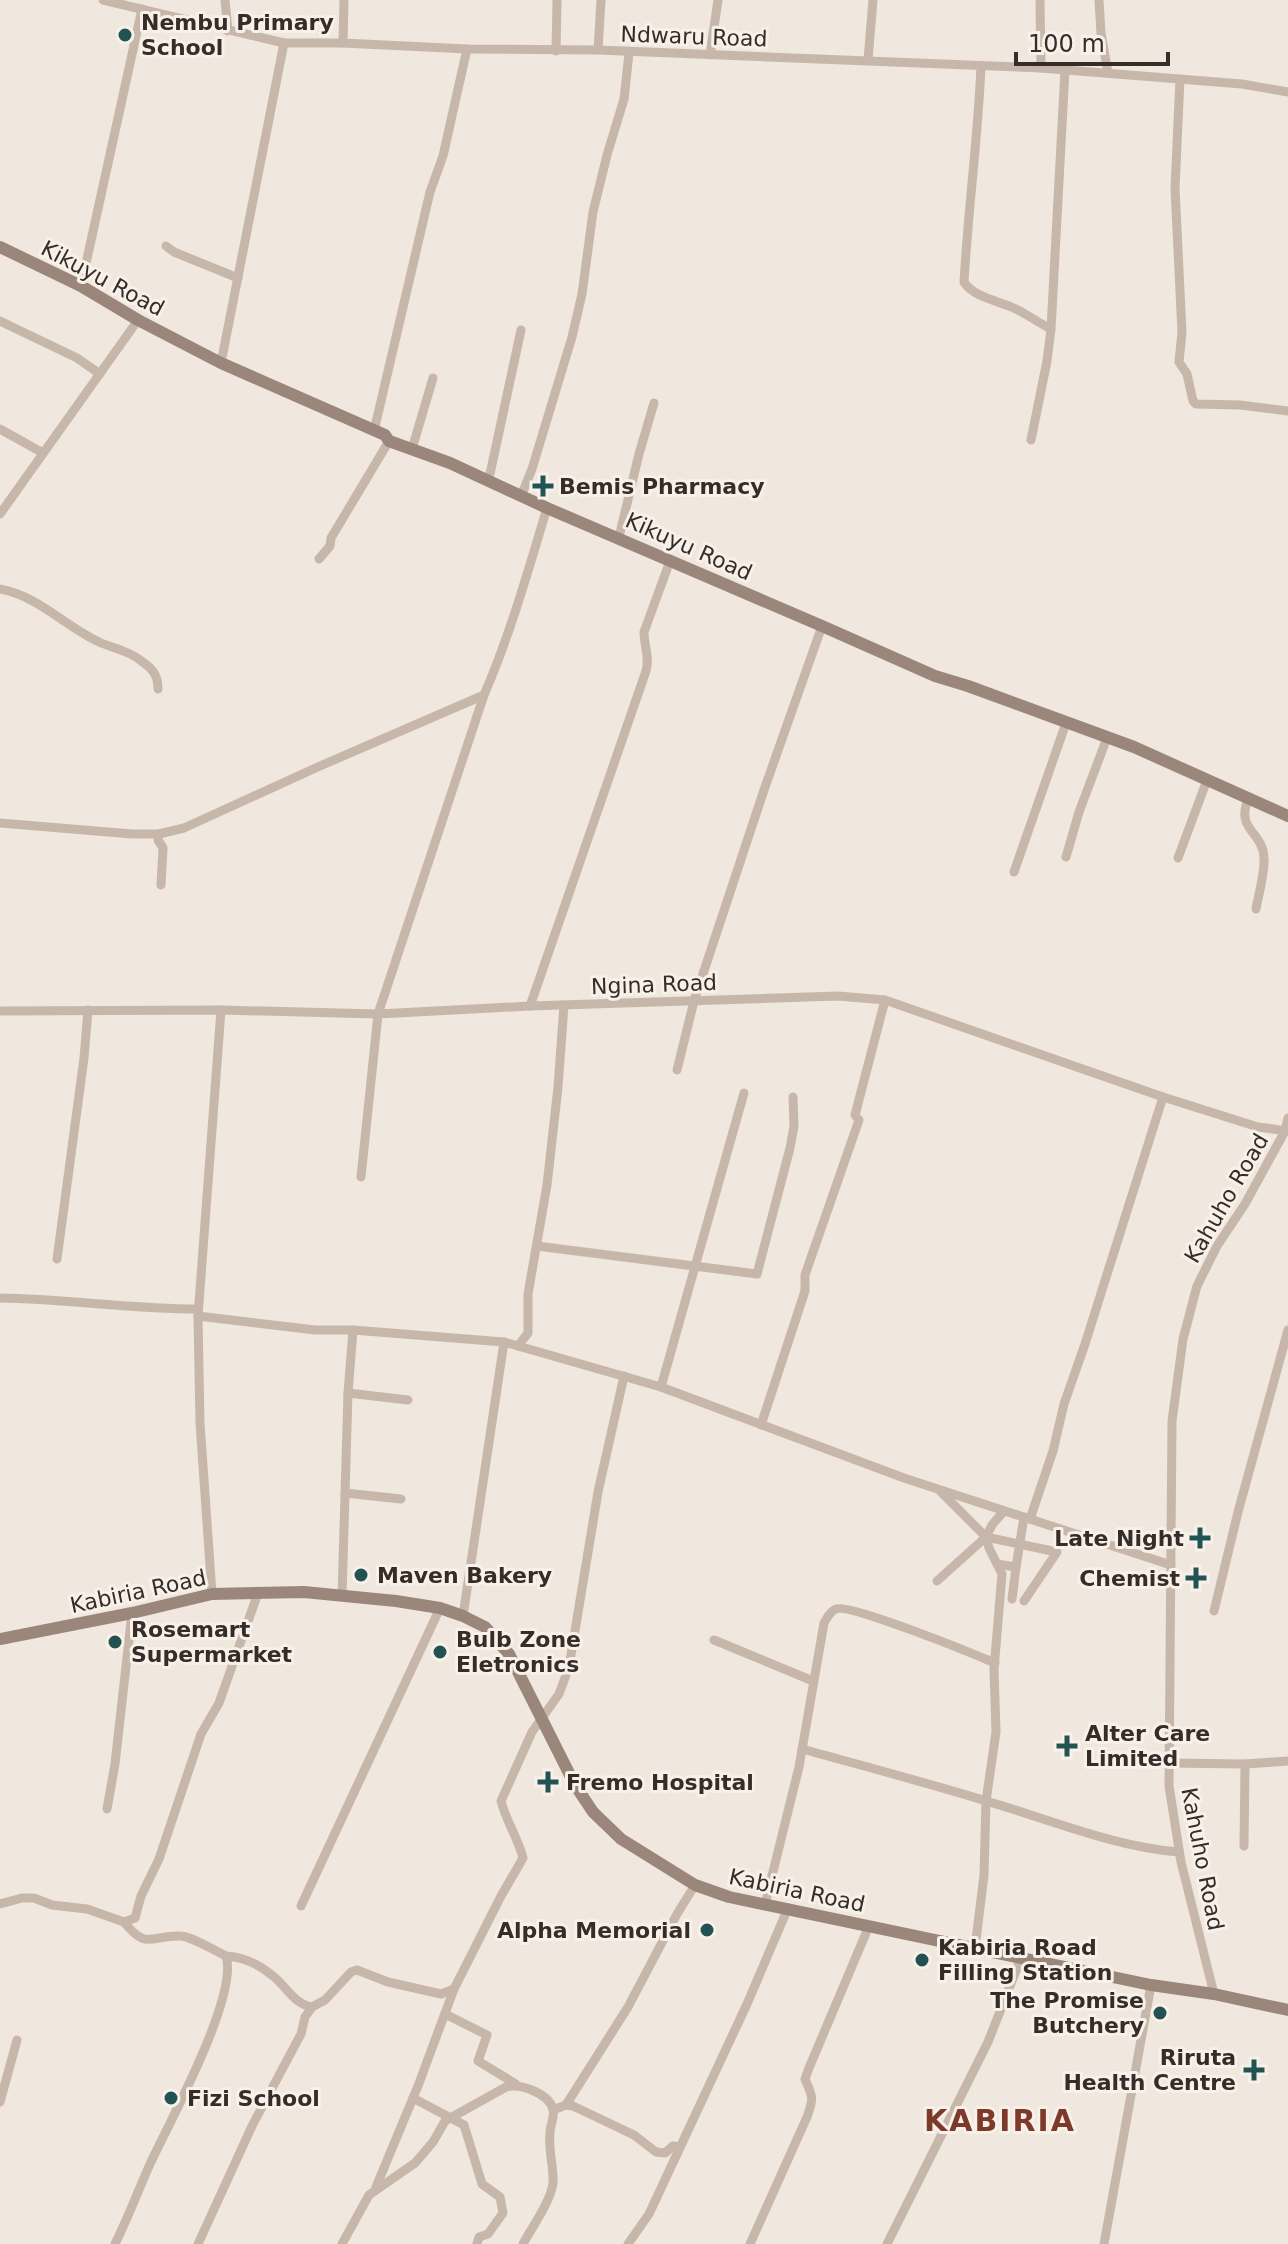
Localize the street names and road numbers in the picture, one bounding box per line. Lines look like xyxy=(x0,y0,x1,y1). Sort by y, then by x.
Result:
street label: Ndwaru Road xyxy=(620,21,768,52)
street label: Kikuyu Road xyxy=(37,236,169,321)
street label: Kikuyu Road xyxy=(622,507,756,585)
street label: Ngina Road xyxy=(591,970,717,999)
street label: Kahuho Road xyxy=(1179,1129,1274,1267)
street label: Kabiria Road xyxy=(68,1565,208,1618)
street label: Kahuho Road xyxy=(1176,1786,1229,1933)
street label: Kabiria Road xyxy=(727,1864,867,1917)

